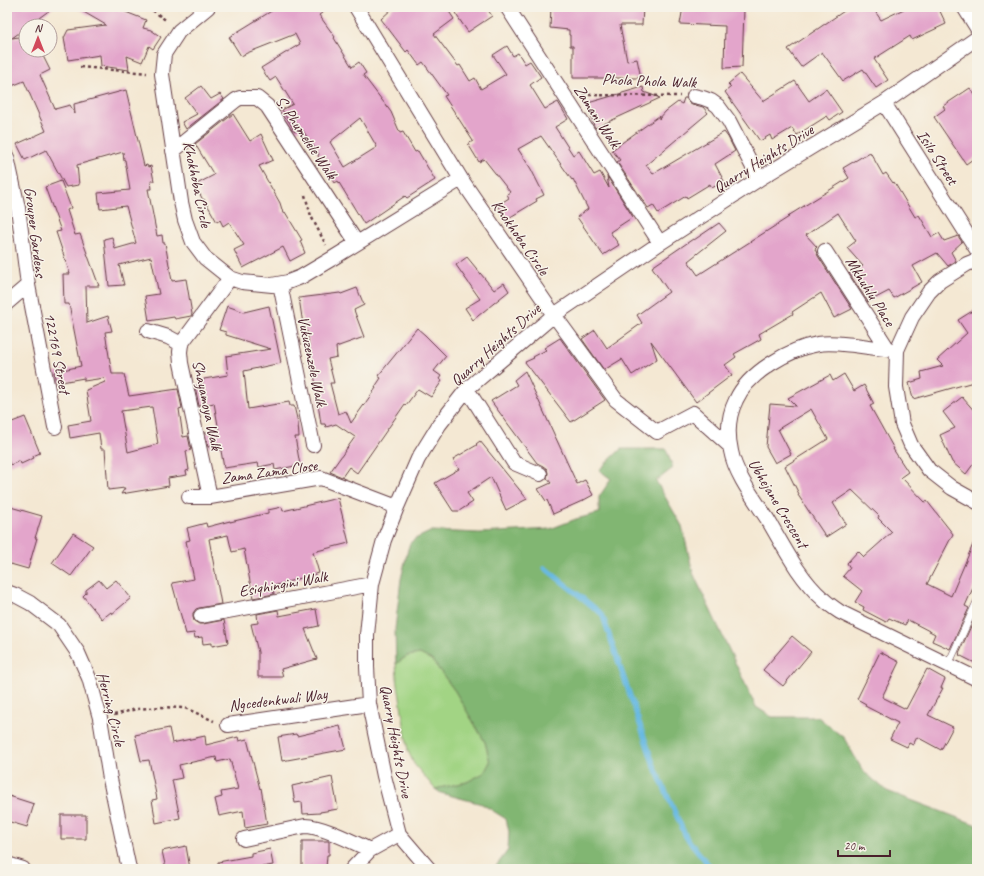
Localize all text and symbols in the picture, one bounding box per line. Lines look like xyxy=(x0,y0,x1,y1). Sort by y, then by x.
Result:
north arrow xyxy=(18,18,58,58)
text: N xyxy=(35,21,44,35)
street label: Phola Phola Walk xyxy=(602,69,698,93)
street label: Zamani Walk xyxy=(569,81,626,153)
street label: S. Phumelele Walk xyxy=(271,92,342,184)
street label: Quarry Heights Drive xyxy=(710,119,819,198)
street label: Isilo Street xyxy=(912,126,963,190)
street label: Khokhoba Circle xyxy=(178,139,216,231)
street label: Grouper Gardens xyxy=(20,186,51,280)
street label: Khokhoba Circle xyxy=(487,196,555,281)
street label: Mkhuhlu Place xyxy=(841,253,900,332)
street label: Quarry Heights Drive xyxy=(446,298,546,390)
street label: 122169 Street xyxy=(39,311,75,398)
street label: Vukuzenzele Walk xyxy=(293,314,332,409)
street label: Shayamoya Walk xyxy=(188,358,227,453)
street label: Zama Zama Close xyxy=(220,455,320,489)
street label: Ubhejane Crescent xyxy=(744,455,814,554)
street label: Esiqhingini Walk xyxy=(237,566,330,602)
street label: Herring Circle xyxy=(92,670,130,750)
street label: Quarry Heights Drive xyxy=(375,683,417,801)
street label: Ngcedenkwali Way xyxy=(228,684,330,716)
scale bar xyxy=(838,832,890,858)
text: 20 m xyxy=(844,838,866,854)

